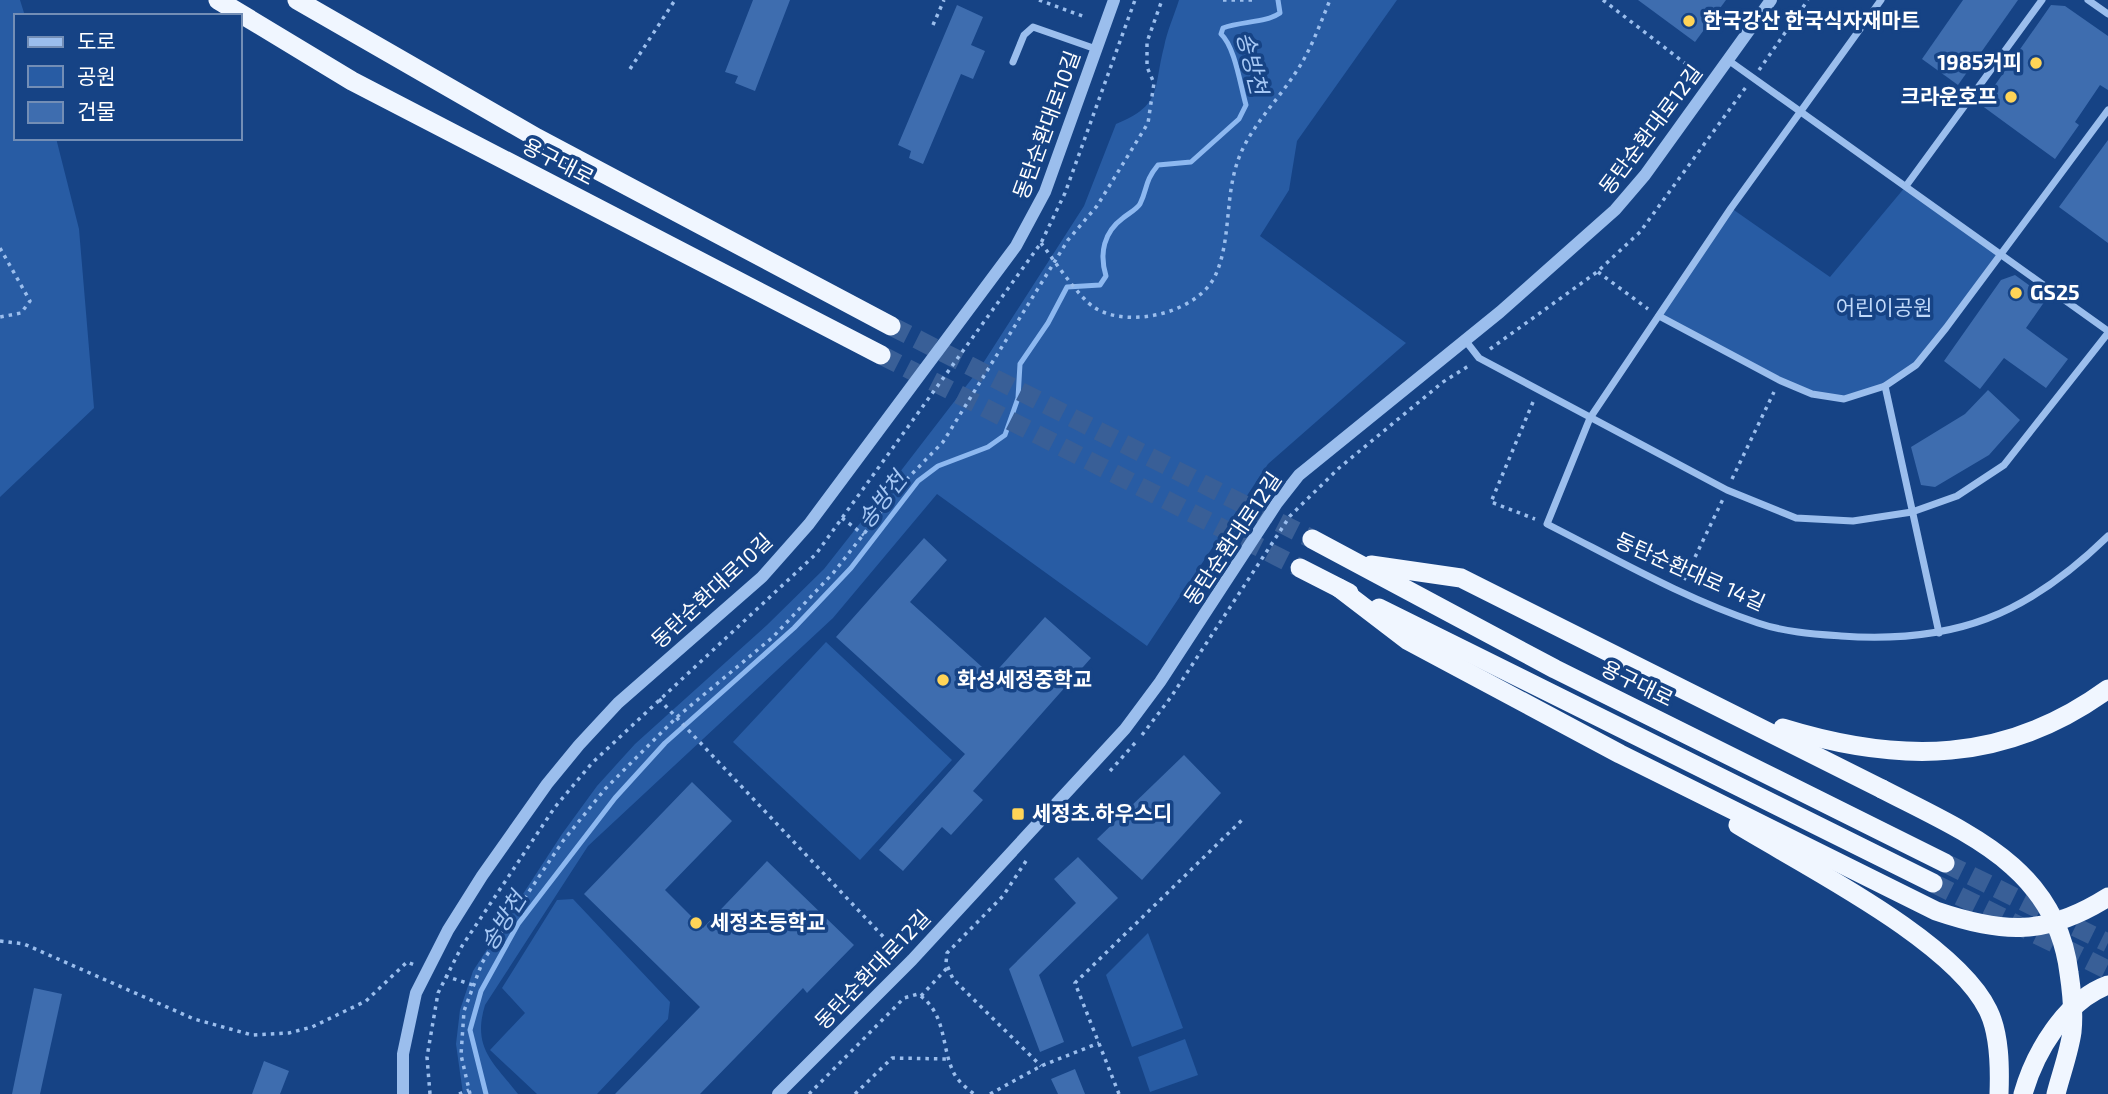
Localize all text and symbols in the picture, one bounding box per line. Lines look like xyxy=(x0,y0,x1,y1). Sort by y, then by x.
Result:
place label: 한국강산 한국식자재마트 xyxy=(1703,7,1920,32)
marker: 한국강산 한국식자재마트 xyxy=(1681,13,1697,29)
legend xyxy=(14,14,242,140)
text: 도로 xyxy=(77,28,116,53)
water label: 송방천 xyxy=(1232,29,1275,100)
street label: 동탄순환대로10길 xyxy=(1007,47,1084,202)
place label: 1985커피 xyxy=(1937,49,2022,74)
marker: 1985커피 xyxy=(2028,55,2044,71)
street label: 동탄순환대로12길 xyxy=(1593,60,1707,199)
text: 공원 xyxy=(77,63,116,88)
place label: 크라운호프 xyxy=(1900,83,1997,108)
marker: 크라운호프 xyxy=(2003,89,2019,105)
text: 건물 xyxy=(77,98,116,123)
street label: 용구대로 xyxy=(519,132,599,189)
place label: GS25 xyxy=(2030,279,2080,304)
marker: GS25 xyxy=(2008,285,2024,301)
park label: 어린이공원 xyxy=(1836,294,1932,319)
water label: 송방천 xyxy=(851,464,914,533)
street label: 동탄순환대로12길 xyxy=(1178,467,1286,610)
street label: 동탄순환대로 14길 xyxy=(1612,526,1769,615)
street label: 동탄순환대로10길 xyxy=(645,527,777,652)
street label: 용구대로 xyxy=(1597,654,1678,711)
place label: 화성세정중학교 xyxy=(957,666,1092,691)
marker: 화성세정중학교 xyxy=(935,672,951,688)
place label: 세정초.하우스디 xyxy=(1032,800,1172,825)
marker: 세정초.하우스디 xyxy=(1010,806,1026,822)
water label: 송방천 xyxy=(473,884,532,955)
street label: 동탄순환대로12길 xyxy=(809,904,935,1034)
place label: 세정초등학교 xyxy=(710,909,826,934)
marker: 세정초등학교 xyxy=(688,915,704,931)

